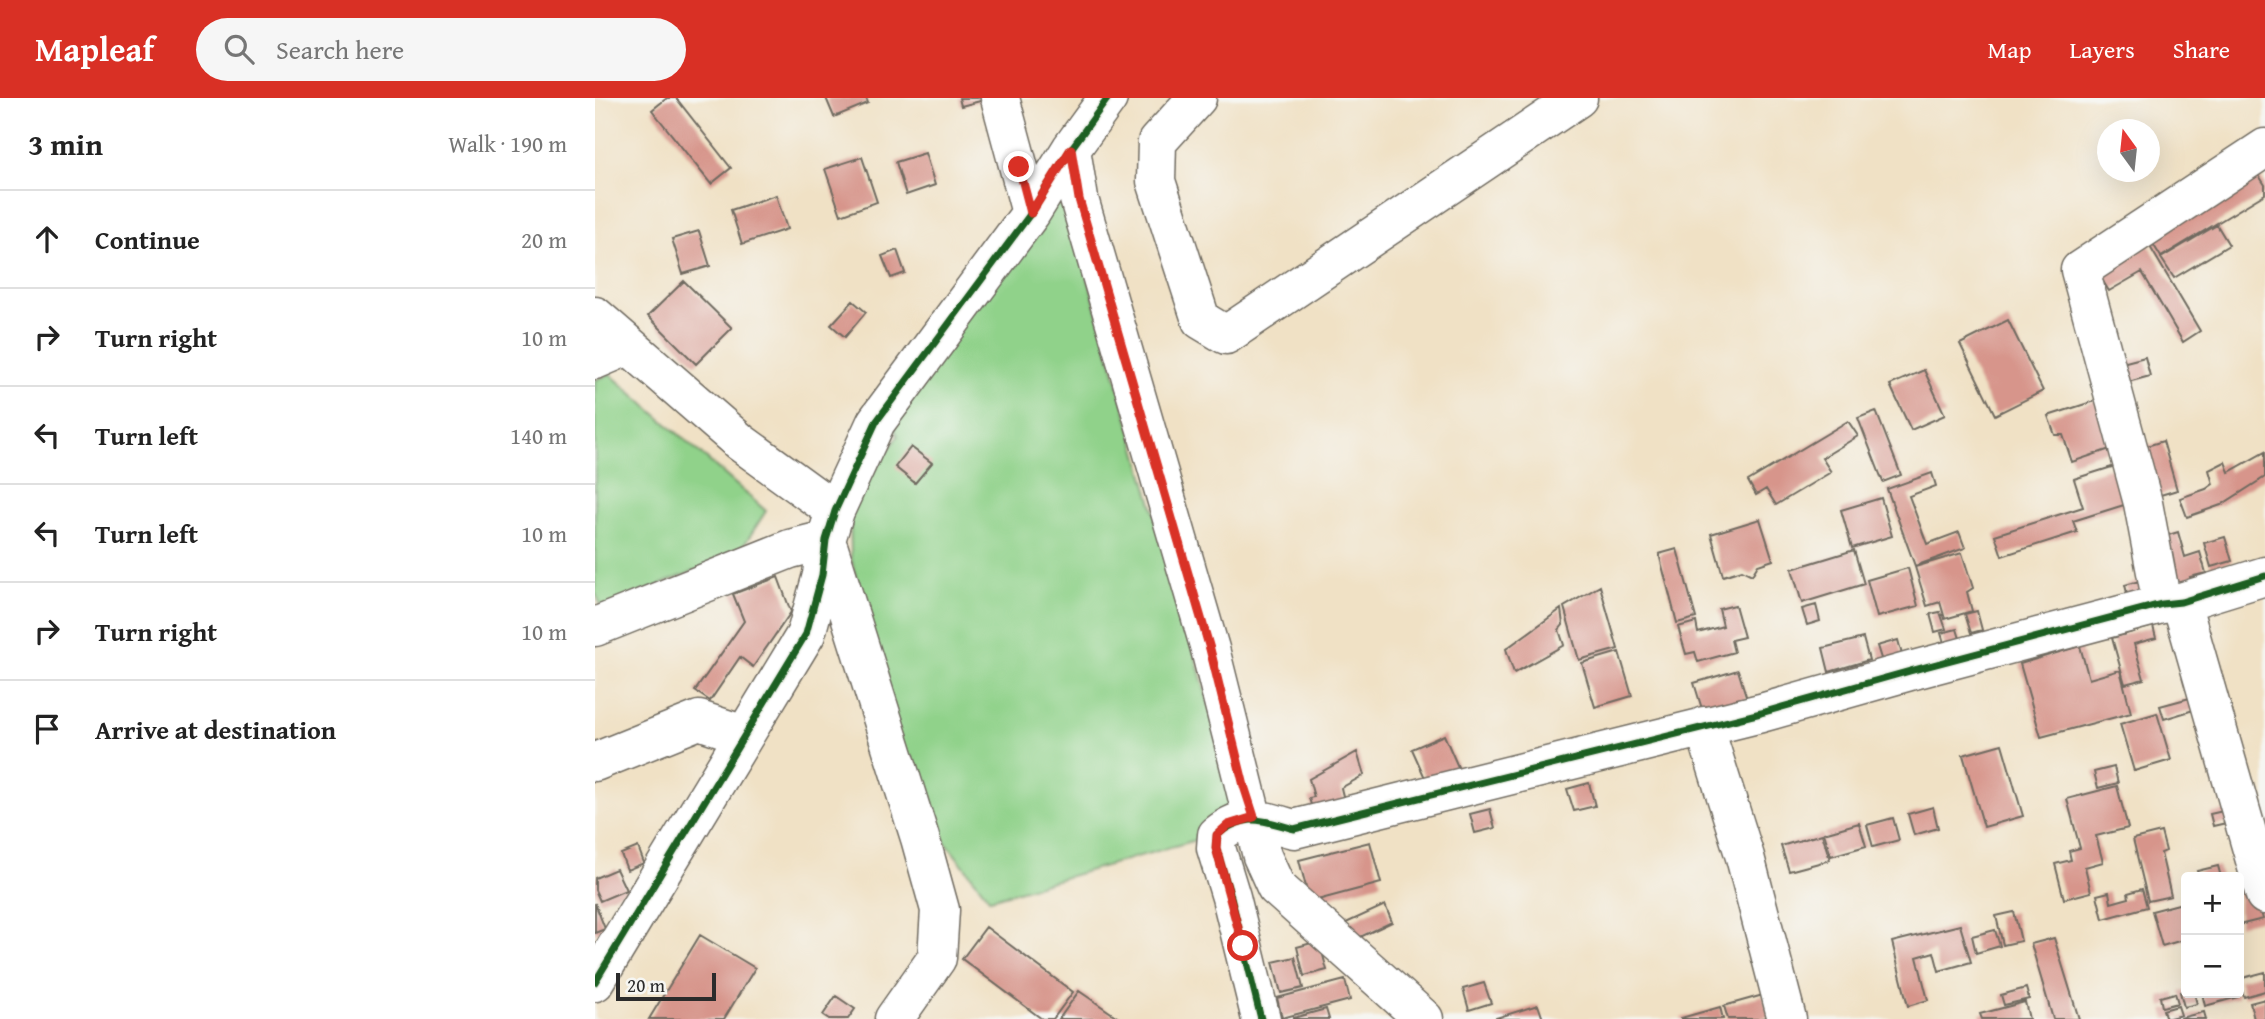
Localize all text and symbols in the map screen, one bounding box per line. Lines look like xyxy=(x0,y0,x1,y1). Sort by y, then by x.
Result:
search box xyxy=(196,18,686,81)
text: Mapleaf xyxy=(35,25,154,73)
icon: search xyxy=(220,30,258,68)
text: Search here xyxy=(276,30,404,69)
text: Map xyxy=(1988,32,2031,67)
text: Layers xyxy=(2069,32,2135,67)
text: Share xyxy=(2173,32,2230,67)
north arrow xyxy=(2097,119,2160,182)
text: 3 min xyxy=(28,122,103,166)
text: Walk · 190 m xyxy=(448,127,567,160)
route end xyxy=(1003,151,1034,182)
icon: ahead xyxy=(28,220,66,258)
text: Continue xyxy=(95,220,200,259)
text: 20 m xyxy=(521,223,567,256)
icon: right xyxy=(28,318,66,356)
text: Turn right xyxy=(95,318,217,357)
text: 10 m xyxy=(521,321,567,354)
icon: left xyxy=(28,416,66,454)
text: Turn left xyxy=(95,416,198,455)
text: 140 m xyxy=(510,419,567,452)
icon: left xyxy=(28,514,66,552)
text: Turn left xyxy=(95,514,198,553)
text: 10 m xyxy=(521,517,567,550)
icon: right xyxy=(28,612,66,650)
text: Turn right xyxy=(95,612,217,651)
text: 10 m xyxy=(521,615,567,648)
icon: arrive xyxy=(28,710,66,748)
text: Arrive at destination xyxy=(95,710,336,749)
map controls xyxy=(2181,872,2244,998)
button: + xyxy=(2181,872,2244,935)
route start xyxy=(1227,930,1258,961)
button: − xyxy=(2181,935,2244,998)
scale bar xyxy=(616,970,716,1002)
text: 20 m xyxy=(627,971,665,999)

